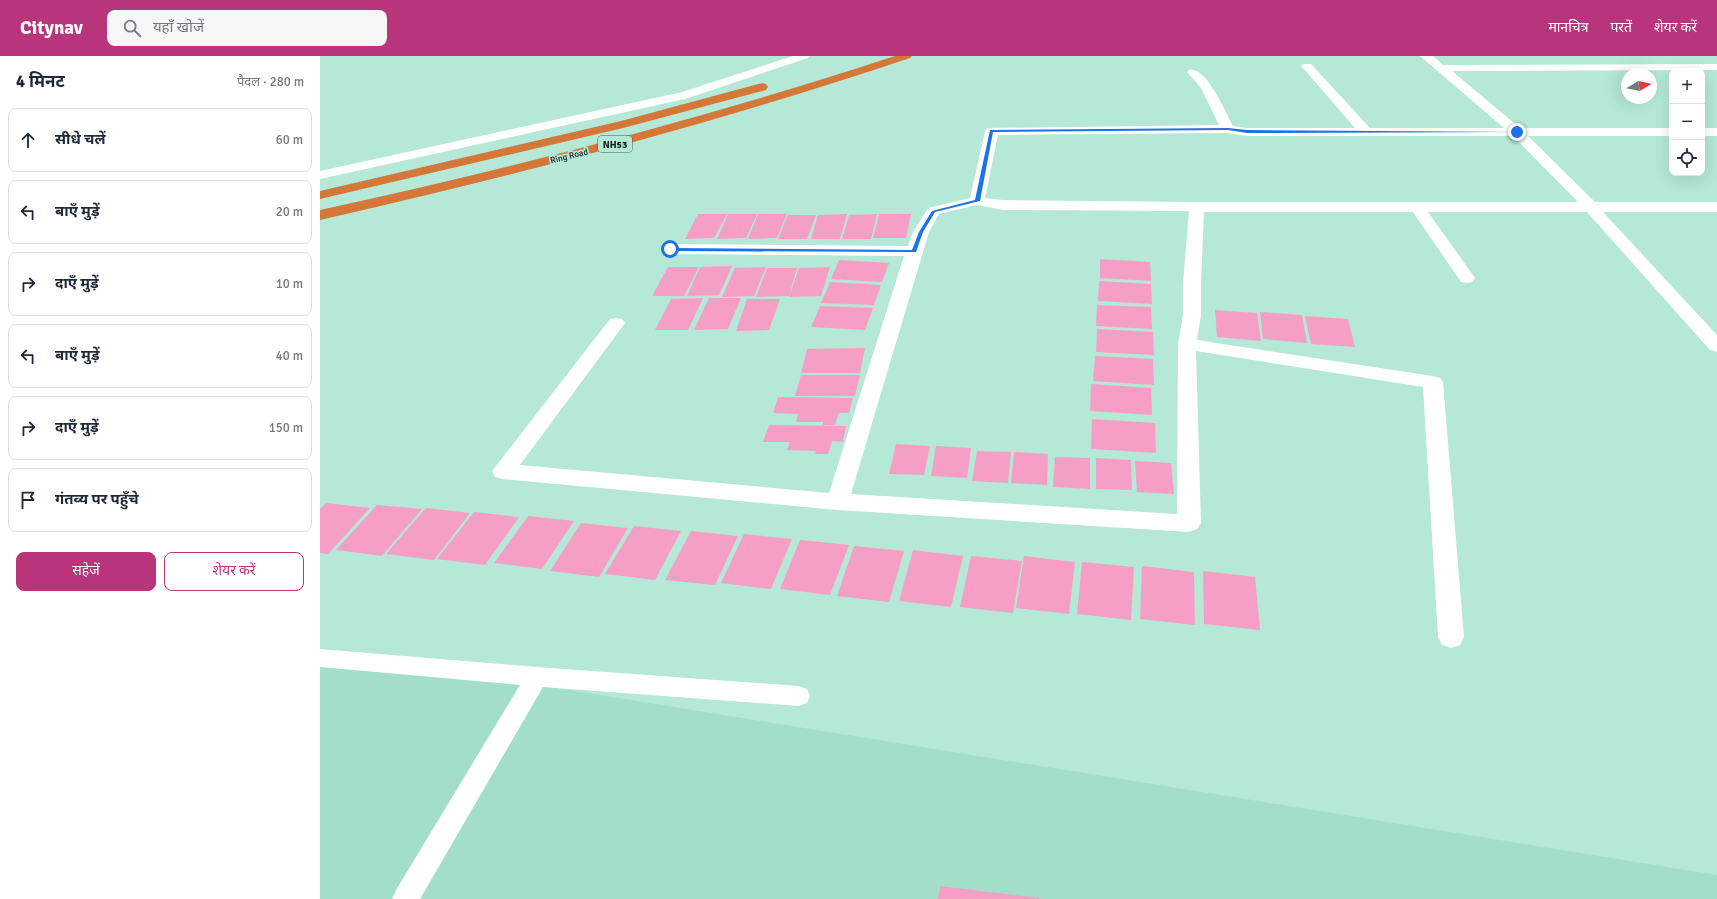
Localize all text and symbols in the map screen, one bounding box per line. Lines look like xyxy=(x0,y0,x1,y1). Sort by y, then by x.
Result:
search box xyxy=(107,10,387,46)
text: Citynav xyxy=(20,16,83,40)
icon: search xyxy=(121,17,143,39)
text: यहाँ खोजें xyxy=(153,18,204,36)
text: मानचित्र xyxy=(1548,19,1588,36)
text: परतें xyxy=(1610,19,1632,36)
text: शेयर करें xyxy=(1654,19,1697,36)
north arrow xyxy=(1621,68,1657,104)
map controls xyxy=(1669,68,1705,176)
button: + xyxy=(1669,68,1705,104)
text: 4 मिनट xyxy=(16,71,65,92)
text: पैदल · 280 m xyxy=(237,74,304,90)
button: − xyxy=(1669,104,1705,140)
route end xyxy=(1508,123,1526,141)
icon: ahead xyxy=(17,129,39,151)
text: सीधे चलें xyxy=(55,130,106,148)
text: 60 m xyxy=(276,132,303,148)
road number: NH53 xyxy=(598,136,632,152)
button: locate xyxy=(1669,140,1705,176)
street label: Ring Road xyxy=(549,146,589,167)
icon: left xyxy=(17,201,39,223)
text: बाएँ मुड़ें xyxy=(55,202,99,220)
text: 20 m xyxy=(276,204,303,220)
route start xyxy=(661,240,679,258)
icon: right xyxy=(17,273,39,295)
text: दाएँ मुड़ें xyxy=(55,274,99,292)
text: 10 m xyxy=(276,276,303,292)
icon: left xyxy=(17,345,39,367)
text: बाएँ मुड़ें xyxy=(55,346,99,364)
text: 40 m xyxy=(276,348,303,364)
icon: right xyxy=(17,417,39,439)
text: दाएँ मुड़ें xyxy=(55,418,99,436)
text: 150 m xyxy=(269,420,303,436)
icon: arrive xyxy=(17,489,39,511)
text: गंतव्य पर पहुँचे xyxy=(55,490,139,508)
button: सहेजें xyxy=(16,552,156,591)
button: शेयर करें xyxy=(164,552,304,591)

